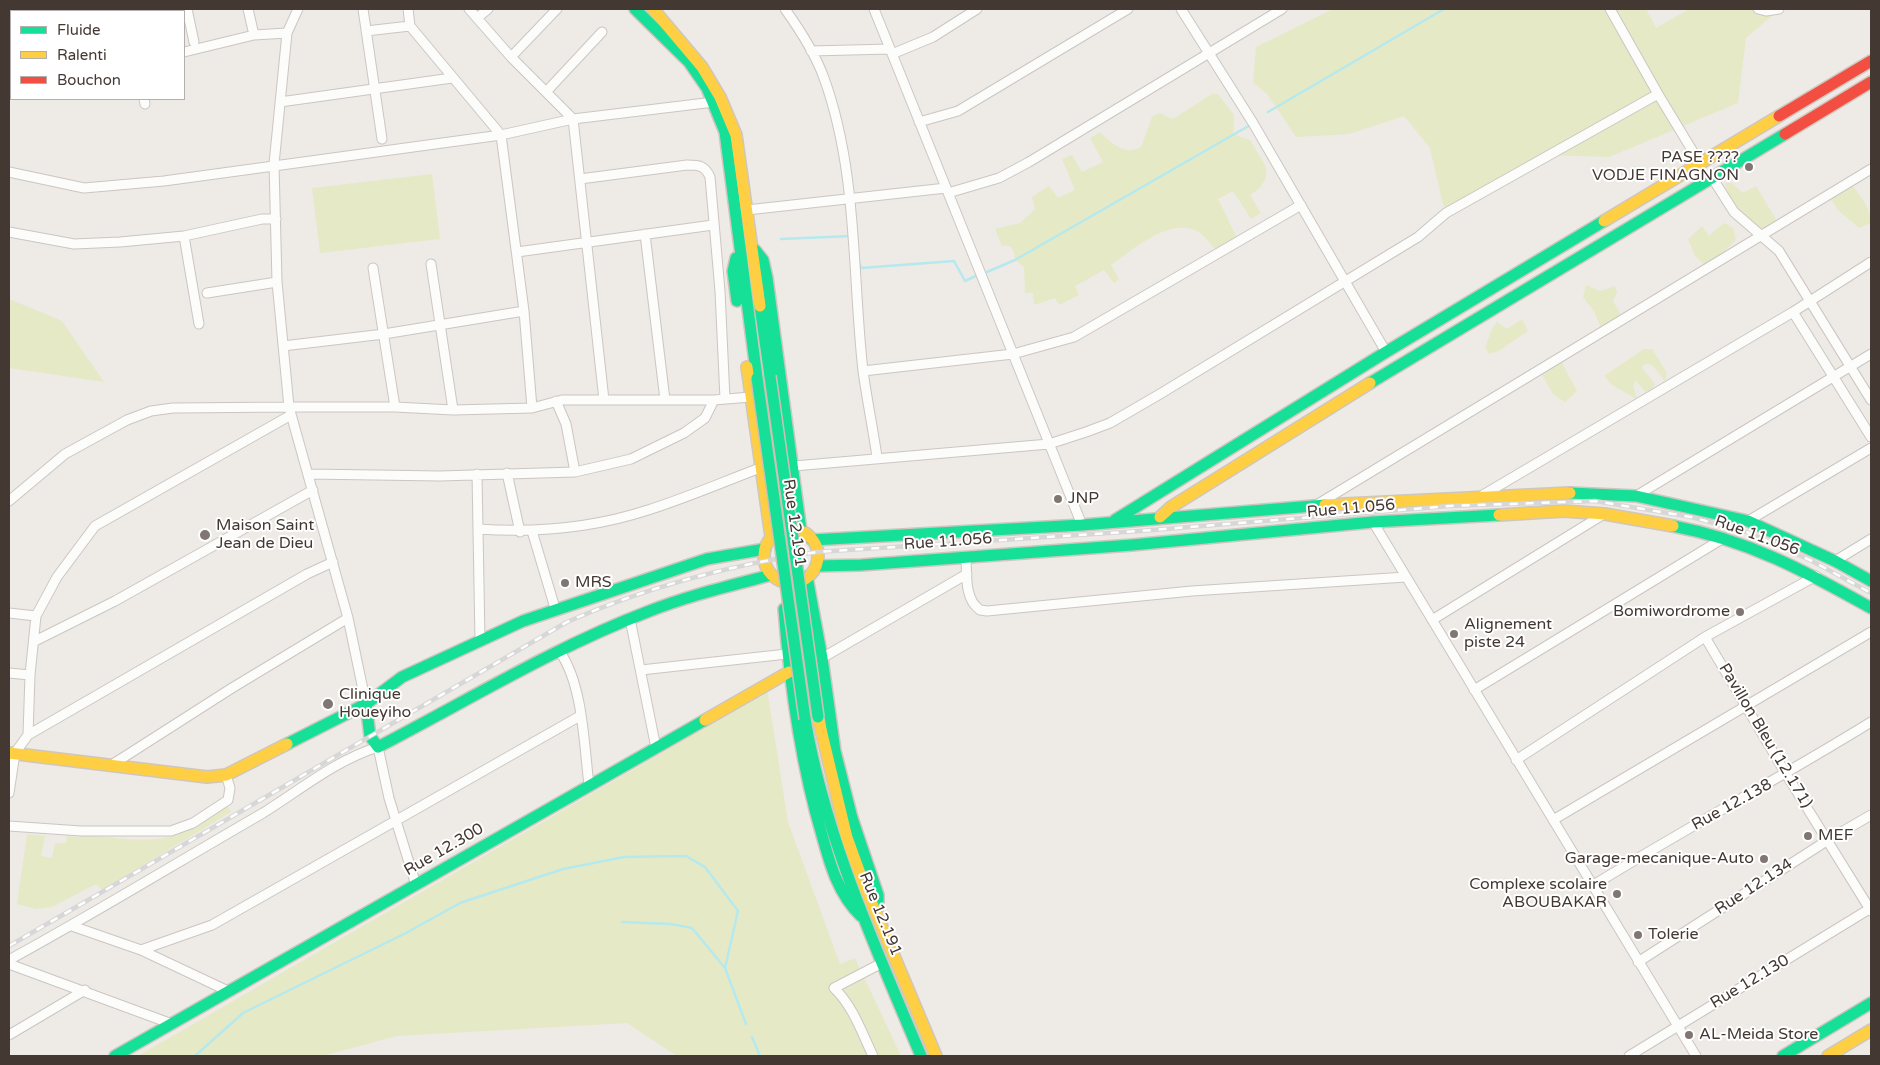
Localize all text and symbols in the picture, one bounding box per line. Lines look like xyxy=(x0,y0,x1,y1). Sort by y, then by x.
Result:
legend xyxy=(10,10,185,100)
text: Fluide xyxy=(57,21,101,39)
text: Ralenti xyxy=(57,46,107,64)
text: Bouchon xyxy=(57,71,121,89)
place label: PASE ???? VODJE FINAGNON xyxy=(1592,148,1739,186)
marker: PASE ???? VODJE FINAGNON xyxy=(1743,161,1755,173)
street label: Rue 12.191 xyxy=(778,478,810,568)
place label: JNP xyxy=(1068,489,1099,509)
marker: JNP xyxy=(1052,493,1064,505)
street label: Rue 11.056 xyxy=(1306,496,1396,522)
street label: Rue 11.056 xyxy=(1712,512,1802,560)
place label: Maison Saint Jean de Dieu xyxy=(216,516,314,554)
marker: Maison Saint Jean de Dieu xyxy=(198,528,212,542)
street label: Rue 11.056 xyxy=(903,529,993,555)
place label: MRS xyxy=(575,573,612,593)
marker: MRS xyxy=(559,577,571,589)
place label: Bomiwordrome xyxy=(1613,602,1730,622)
marker: Bomiwordrome xyxy=(1734,606,1746,618)
place label: Alignement piste 24 xyxy=(1464,615,1552,653)
marker: Alignement piste 24 xyxy=(1448,628,1460,640)
street label: Pavillon Bleu (12.171) xyxy=(1714,660,1816,812)
place label: Clinique Houeyiho xyxy=(339,685,411,723)
marker: Clinique Houeyiho xyxy=(321,697,335,711)
street label: Rue 12.138 xyxy=(1689,775,1775,835)
street label: Rue 12.300 xyxy=(401,819,487,881)
place label: MEF xyxy=(1818,826,1853,846)
marker: MEF xyxy=(1802,830,1814,842)
place label: Garage-mecanique-Auto xyxy=(1565,849,1754,869)
marker: Garage-mecanique-Auto xyxy=(1758,853,1770,865)
street label: Rue 12.134 xyxy=(1712,855,1796,919)
street label: Rue 12.191 xyxy=(854,869,906,959)
place label: Complexe scolaire ABOUBAKAR xyxy=(1469,875,1607,913)
marker: Complexe scolaire ABOUBAKAR xyxy=(1611,888,1623,900)
place label: Tolerie xyxy=(1648,925,1699,945)
marker: Tolerie xyxy=(1632,929,1644,941)
street label: Rue 12.130 xyxy=(1707,951,1793,1013)
place label: AL-Meida Store xyxy=(1699,1025,1818,1045)
marker: AL-Meida Store xyxy=(1683,1029,1695,1041)

